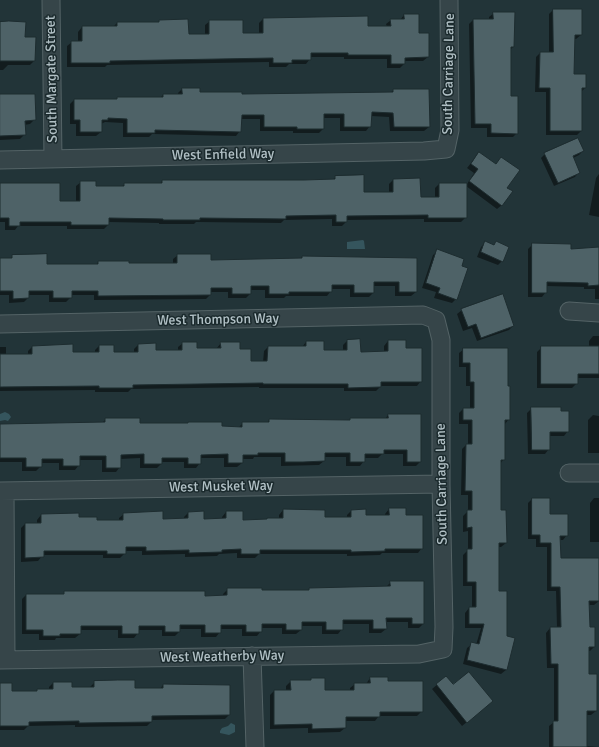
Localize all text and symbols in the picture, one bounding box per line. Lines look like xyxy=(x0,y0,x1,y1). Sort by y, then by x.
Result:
street label: South Carriage Lane xyxy=(440,13,458,135)
street label: South Margate Street xyxy=(42,15,62,143)
street label: West Enfield Way xyxy=(172,146,274,164)
street label: West Thompson Way xyxy=(157,311,279,329)
street label: South Carriage Lane xyxy=(433,423,451,545)
street label: West Musket Way xyxy=(169,478,273,496)
street label: West Weatherby Way xyxy=(160,648,284,666)

